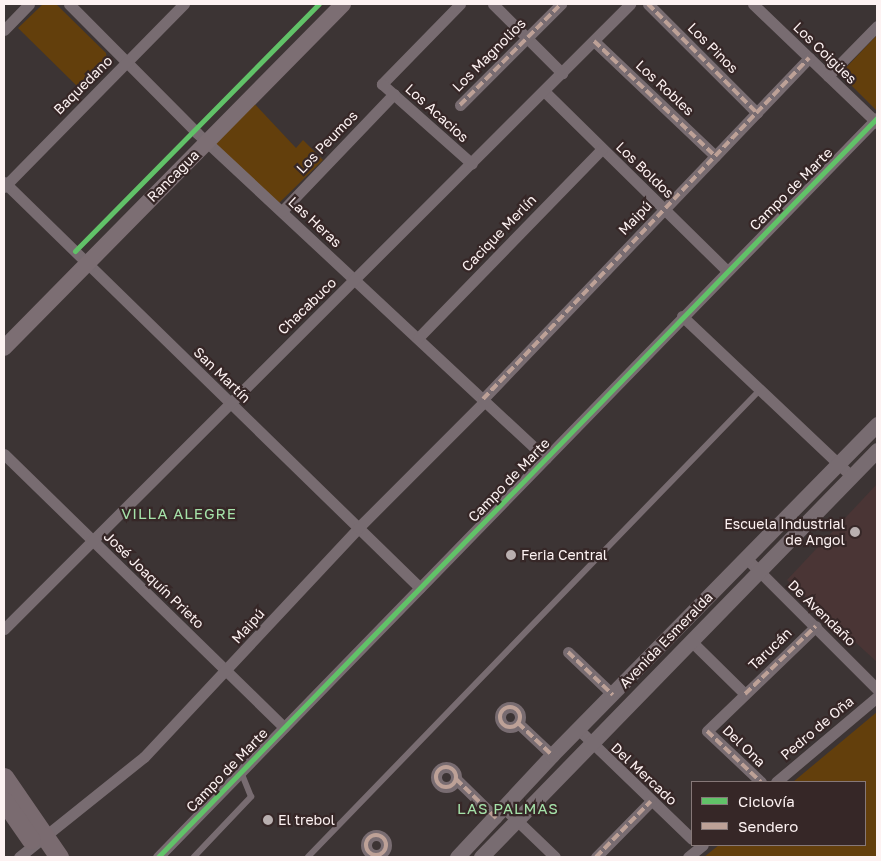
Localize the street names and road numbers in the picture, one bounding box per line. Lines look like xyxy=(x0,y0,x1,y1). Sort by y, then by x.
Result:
street label: Los Magnolios xyxy=(449,15,529,95)
street label: Los Pinos xyxy=(684,19,742,77)
street label: Los Coigües xyxy=(790,19,860,87)
street label: Baquedano xyxy=(50,52,116,118)
street label: Los Robles xyxy=(632,57,698,119)
street label: Los Acacios xyxy=(402,80,472,146)
street label: Los Peumos xyxy=(293,107,361,177)
street label: Los Boldos xyxy=(613,138,677,202)
street label: Campo de Marte xyxy=(746,144,836,234)
street label: Rancagua xyxy=(144,147,202,205)
street label: Cacique Merlín xyxy=(458,191,540,275)
street label: Las Heras xyxy=(285,193,345,251)
street label: Maipú xyxy=(615,197,655,239)
street label: Chacabuco xyxy=(274,274,340,338)
street label: San Martín xyxy=(190,344,254,406)
street label: Campo de Marte xyxy=(465,435,553,525)
street label: José Joaquín Prieto xyxy=(100,528,208,632)
street label: De Avendaño xyxy=(785,576,859,650)
street label: Avenida Esmeralda xyxy=(616,588,716,692)
street label: Maipú xyxy=(228,605,268,647)
street label: Tarucán xyxy=(745,624,795,674)
street label: Pedro de Oña xyxy=(777,693,857,763)
street label: Del Ona xyxy=(719,722,769,770)
street label: Campo de Marte xyxy=(183,725,271,815)
street label: Del Mercado xyxy=(608,739,680,809)

